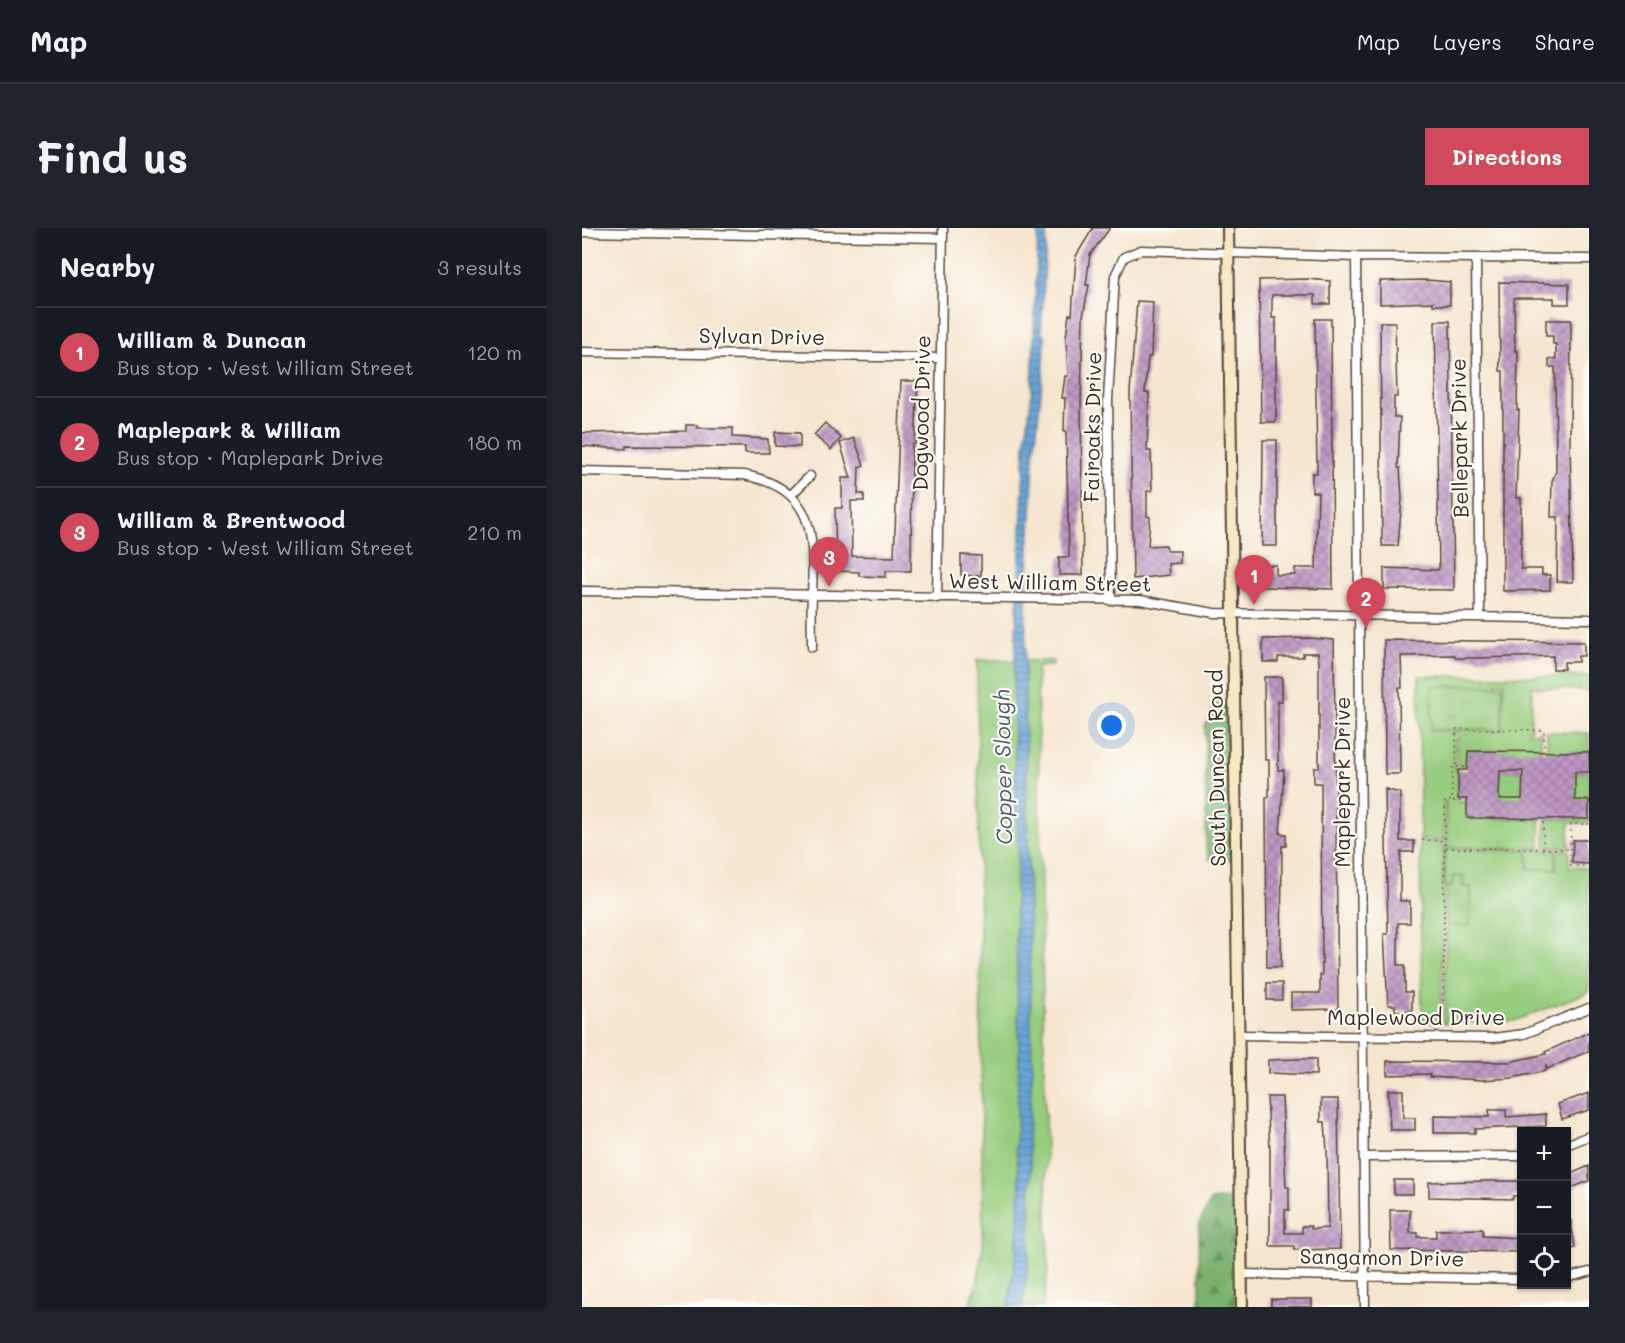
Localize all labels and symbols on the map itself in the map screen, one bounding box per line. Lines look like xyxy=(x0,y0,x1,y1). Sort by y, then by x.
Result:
street label: Sylvan Drive xyxy=(699,321,825,350)
street label: Dogwood Drive xyxy=(906,335,935,491)
street label: Fairoaks Drive xyxy=(1077,351,1106,503)
street label: Bellepark Drive xyxy=(1444,358,1473,518)
pin: 3 xyxy=(810,538,848,587)
pin: 1 xyxy=(1234,556,1274,605)
street label: West William Street xyxy=(948,566,1152,597)
pin: 2 xyxy=(1346,578,1386,628)
street label: South Duncan Road xyxy=(1200,669,1231,867)
water label: Copper Slough xyxy=(987,689,1018,845)
street label: Maplepark Drive xyxy=(1328,696,1355,868)
your location xyxy=(1097,711,1126,740)
street label: Maplewood Drive xyxy=(1327,1003,1505,1030)
street label: Sangamon Drive xyxy=(1299,1242,1465,1271)

